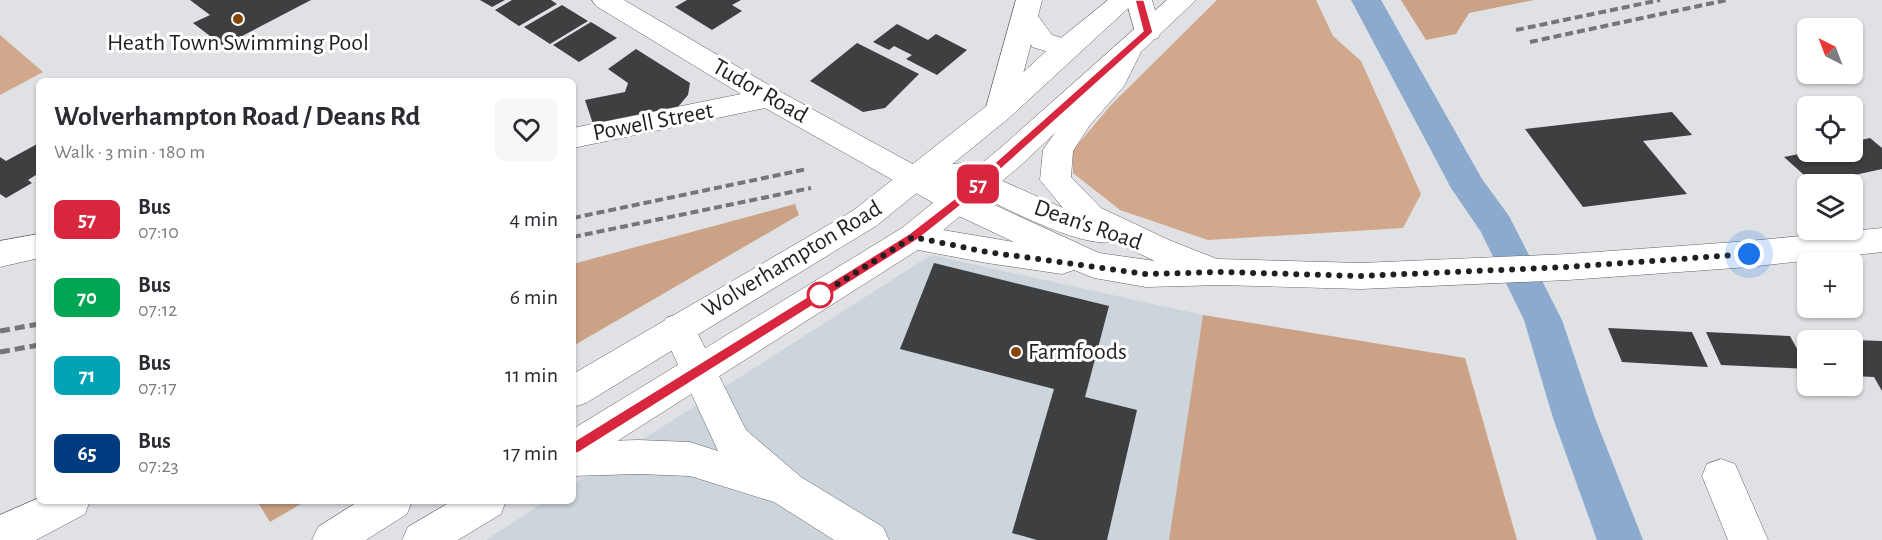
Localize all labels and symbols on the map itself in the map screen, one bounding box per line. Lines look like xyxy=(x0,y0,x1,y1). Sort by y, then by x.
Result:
marker: Heath Town Swimming Pool xyxy=(231,12,245,26)
north arrow xyxy=(1797,18,1863,84)
place label: Heath Town Swimming Pool xyxy=(107,31,369,55)
street label: Tudor Road xyxy=(708,54,812,128)
street label: Powell Street xyxy=(591,99,716,145)
line badge: 57 xyxy=(951,164,1005,204)
street label: Dean's Road xyxy=(1031,195,1145,255)
street label: Wolverhampton Road xyxy=(698,196,886,322)
your location xyxy=(1734,239,1764,269)
unlabelled marker xyxy=(807,282,833,308)
place label: Farmfoods xyxy=(1028,340,1127,364)
marker: Farmfoods xyxy=(1009,345,1023,359)

